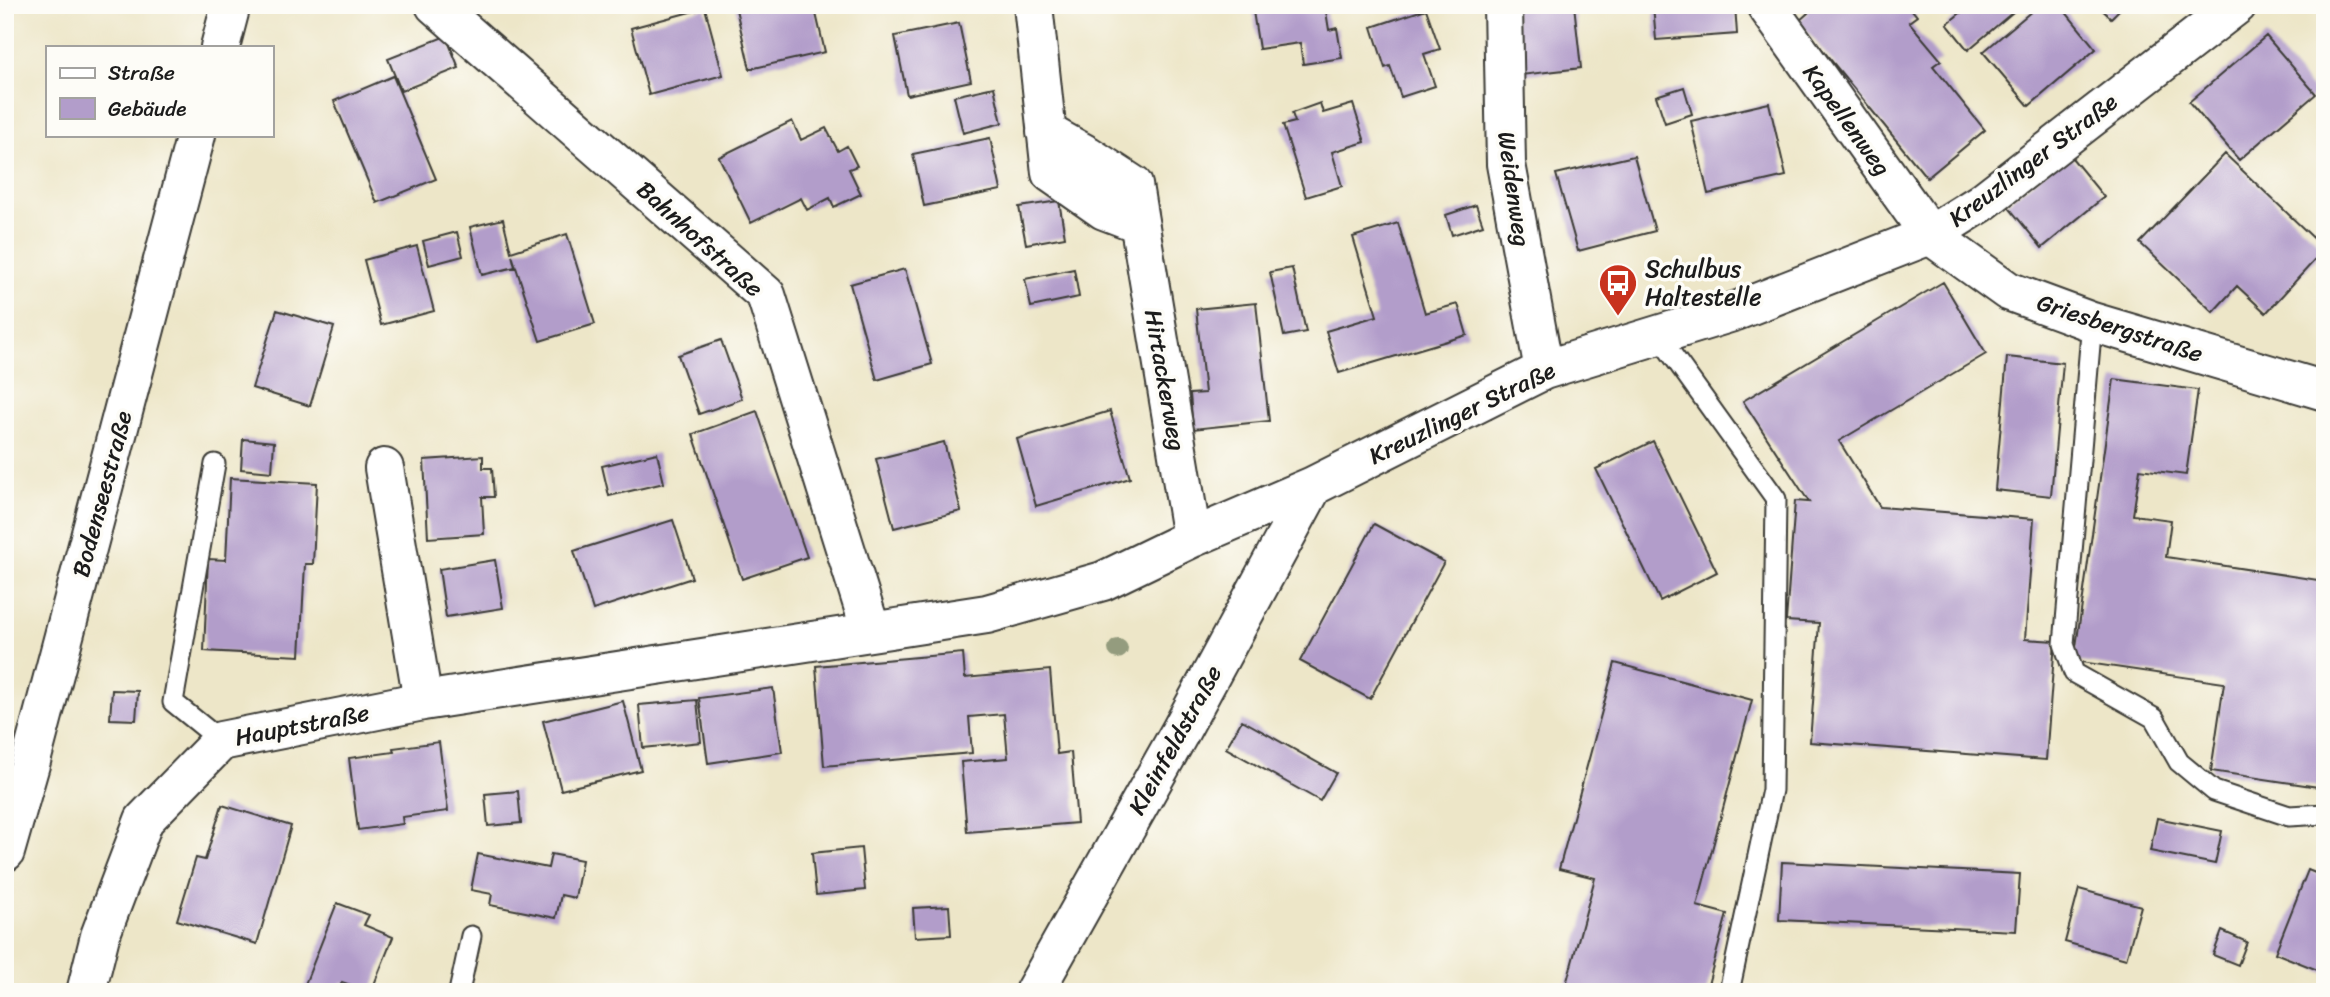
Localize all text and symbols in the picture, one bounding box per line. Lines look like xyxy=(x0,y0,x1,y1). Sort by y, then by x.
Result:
legend xyxy=(46,46,273,136)
text: Straße xyxy=(108,54,175,92)
street label: Kapellenweg xyxy=(1792,55,1902,185)
street label: Kreuzlinger Straße xyxy=(1939,82,2127,238)
text: Gebäude xyxy=(108,90,186,128)
street label: Weidenweg xyxy=(1485,129,1543,249)
street label: Bahnhofstraße xyxy=(627,170,773,308)
place label: Schulbus Haltestelle xyxy=(1645,248,1762,318)
bus stop icon: Schulbus Haltestelle xyxy=(1597,262,1639,317)
street label: Griesbergstraße xyxy=(2032,281,2208,375)
street label: Hirtackerweg xyxy=(1132,306,1198,454)
street label: Kreuzlinger Straße xyxy=(1361,349,1563,476)
street label: Bodenseestraße xyxy=(60,406,144,582)
street label: Kleinfeldstraße xyxy=(1116,657,1234,823)
street label: Hauptstraße xyxy=(231,691,373,759)

